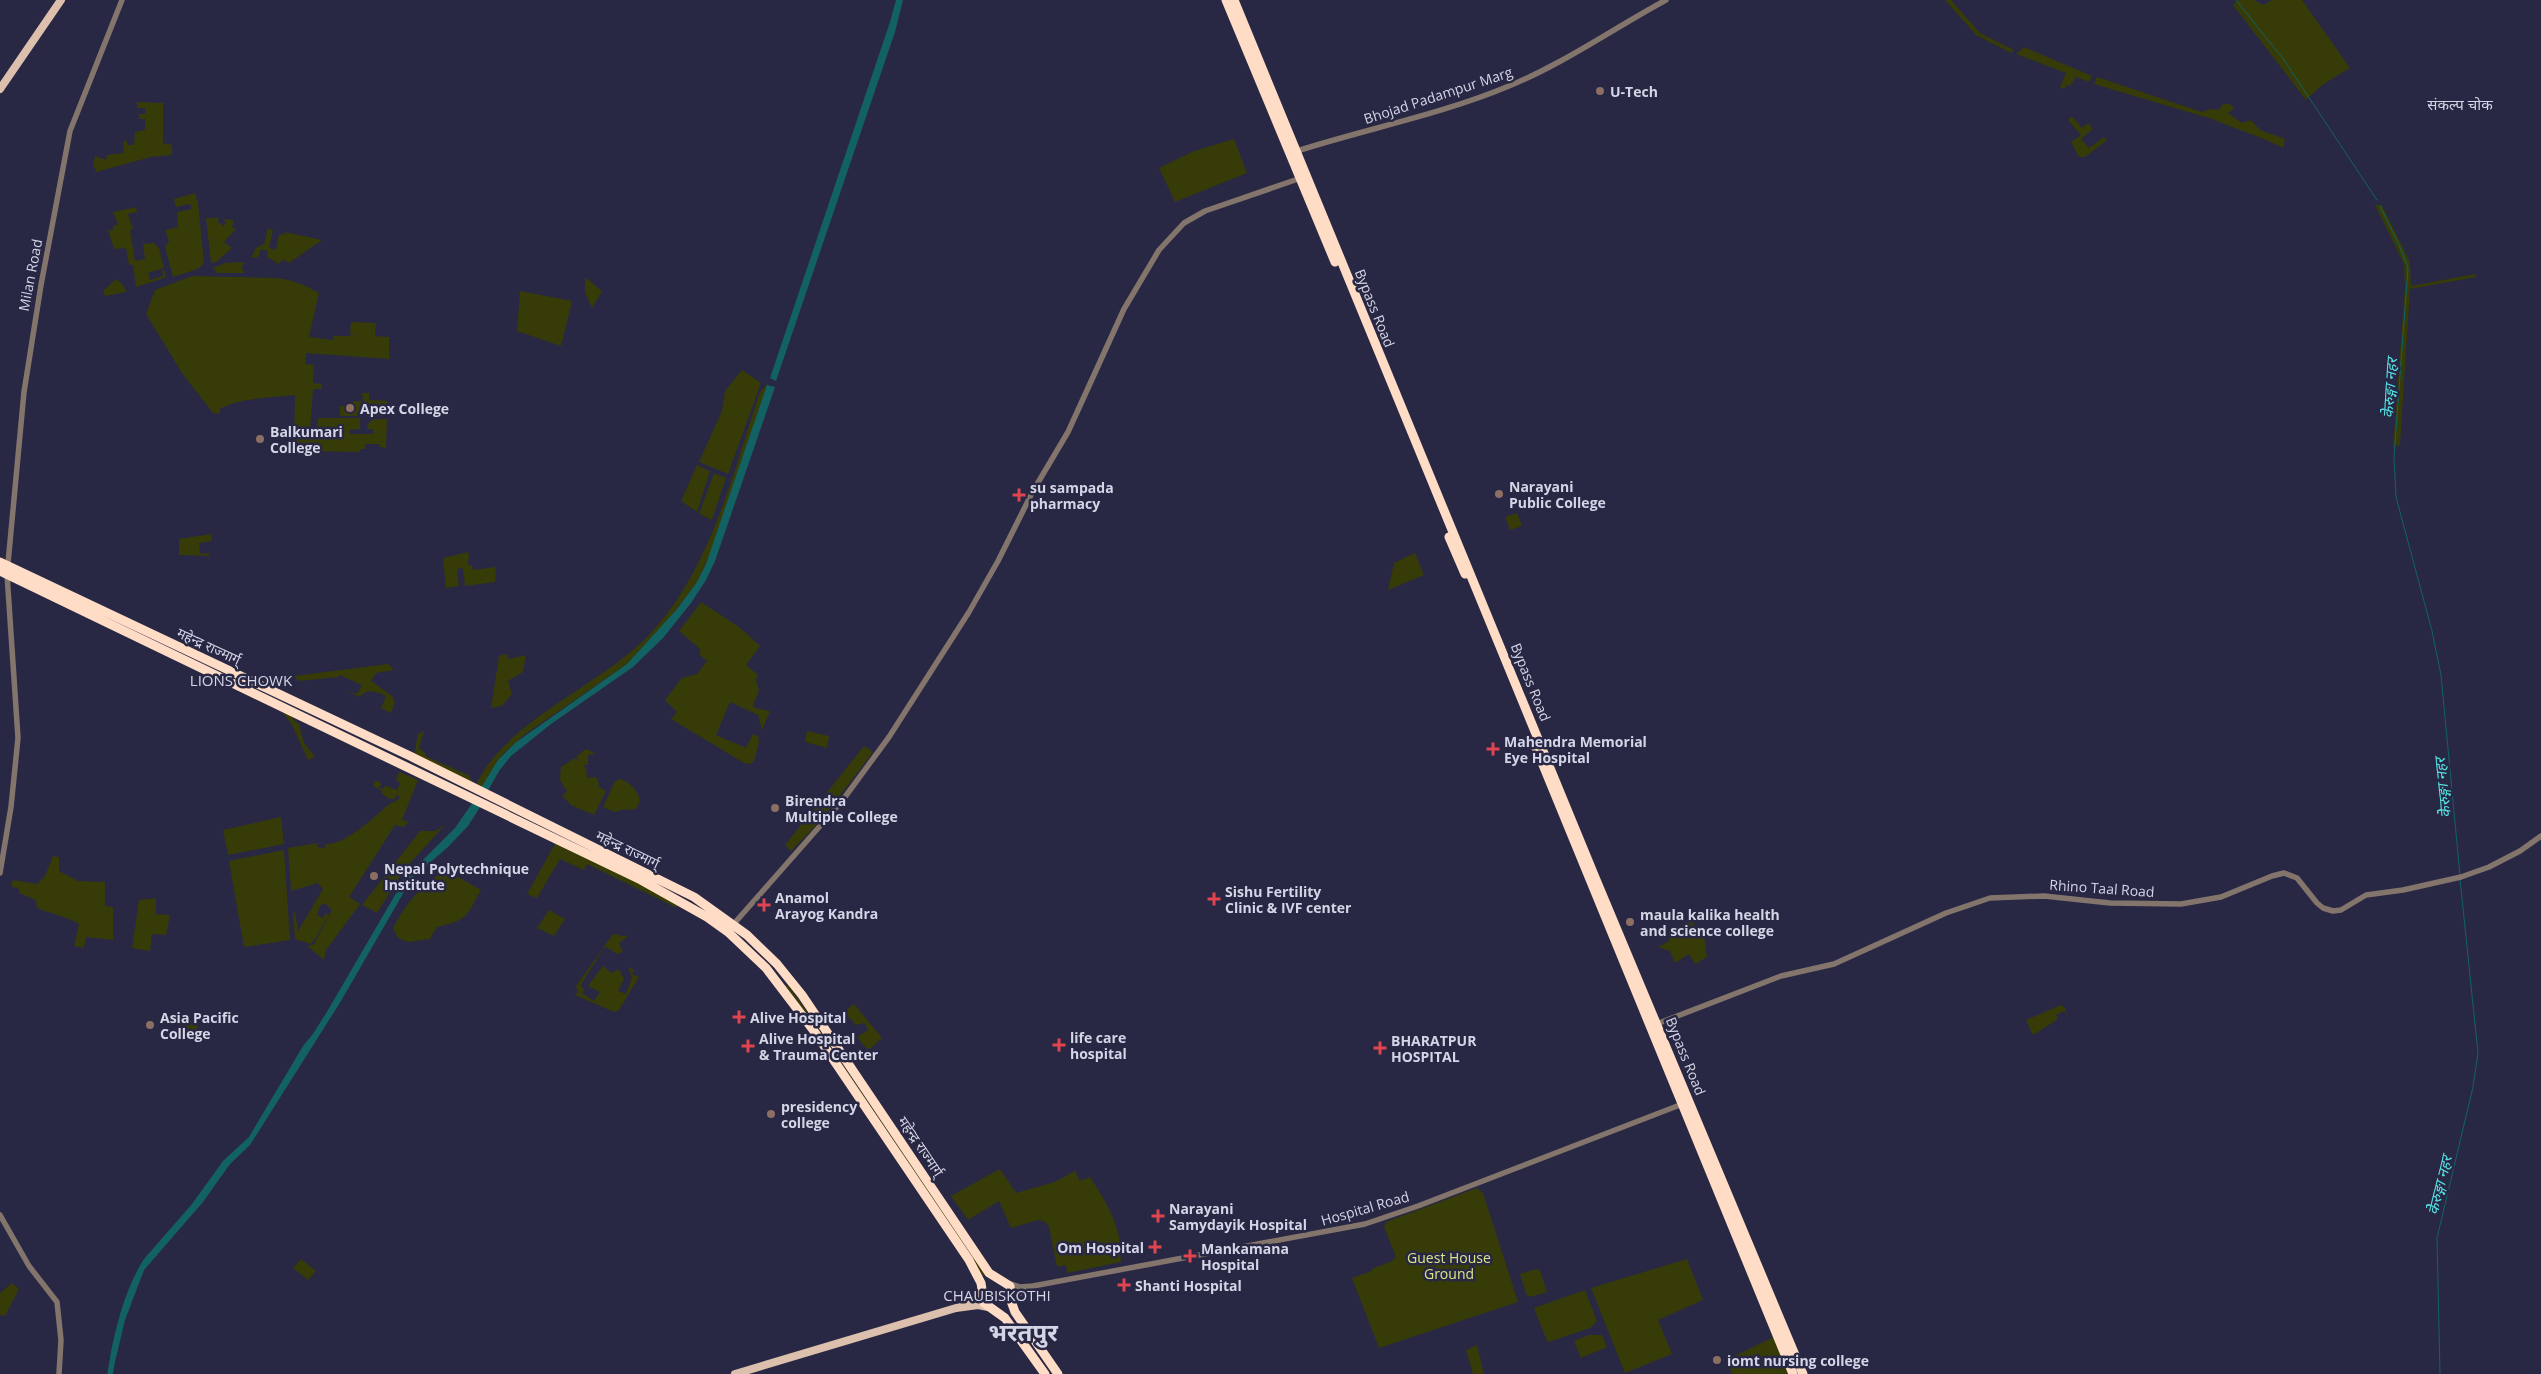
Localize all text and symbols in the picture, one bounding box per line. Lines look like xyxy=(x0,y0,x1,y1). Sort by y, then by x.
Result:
street label: Bhojad Padampur Marg xyxy=(1361,62,1515,128)
place label: U-Tech xyxy=(1610,82,1658,101)
marker: U-Tech xyxy=(1594,85,1606,97)
district label: संकल्प चोक xyxy=(2427,94,2493,114)
street label: Milan Road xyxy=(14,237,46,313)
street label: Bypass Road xyxy=(1351,266,1399,350)
water label: केेरुङ्गा नहर xyxy=(2377,354,2401,419)
place label: Apex College xyxy=(360,399,449,418)
marker: Apex College xyxy=(344,402,356,414)
place label: Balkumari College xyxy=(270,422,343,457)
marker: Balkumari College xyxy=(254,433,266,445)
place label: Narayani Public College xyxy=(1509,477,1606,512)
place label: su sampada pharmacy xyxy=(1030,478,1114,513)
marker: su sampada pharmacy xyxy=(1012,488,1026,502)
marker: Narayani Public College xyxy=(1493,488,1505,500)
street label: महेन्द्र राज्मार्ग् xyxy=(174,623,246,671)
street label: Bypass Road xyxy=(1507,640,1555,724)
district label: LIONS CHOWK xyxy=(190,670,293,690)
place label: Mahendra Memorial Eye Hospital xyxy=(1504,732,1647,767)
marker: Mahendra Memorial Eye Hospital xyxy=(1486,742,1500,756)
water label: केेरुङ्गा नहर xyxy=(2429,754,2455,819)
place label: Birendra Multiple College xyxy=(785,791,898,826)
marker: Birendra Multiple College xyxy=(769,802,781,814)
street label: महेन्द्र राज्मार्ग् xyxy=(593,825,665,874)
place label: Nepal Polytechnique Institute xyxy=(384,859,529,894)
marker: Nepal Polytechnique Institute xyxy=(368,870,380,882)
street label: Rhino Taal Road xyxy=(2049,875,2155,901)
place label: Sishu Fertility Clinic & IVF center xyxy=(1225,882,1352,917)
place label: Anamol Arayog Kandra xyxy=(775,888,878,923)
marker: Sishu Fertility Clinic & IVF center xyxy=(1207,892,1221,906)
marker: Anamol Arayog Kandra xyxy=(757,898,771,912)
place label: maula kalika health and science college xyxy=(1640,905,1780,940)
marker: maula kalika health and science college xyxy=(1624,916,1636,928)
place label: Asia Pacific College xyxy=(160,1008,239,1043)
place label: Alive Hospital xyxy=(750,1008,846,1027)
marker: Alive Hospital xyxy=(732,1010,746,1024)
street label: Bypass Road xyxy=(1662,1014,1710,1098)
marker: Asia Pacific College xyxy=(144,1019,156,1031)
place label: life care hospital xyxy=(1070,1028,1127,1063)
place label: Alive Hospital & Trauma Center xyxy=(759,1029,879,1064)
place label: BHARATPUR HOSPITAL xyxy=(1391,1031,1477,1066)
marker: life care hospital xyxy=(1052,1038,1066,1052)
marker: Alive Hospital & Trauma Center xyxy=(741,1039,755,1053)
marker: BHARATPUR HOSPITAL xyxy=(1373,1041,1387,1055)
place label: presidency college xyxy=(781,1097,857,1132)
marker: presidency college xyxy=(765,1108,777,1120)
street label: महेन्द्र राज्मार्ग् xyxy=(893,1112,949,1182)
water label: केेरुङ्गा नहर xyxy=(2422,1151,2457,1217)
street label: Hospital Road xyxy=(1319,1186,1411,1230)
place label: Narayani Samydayik Hospital xyxy=(1169,1199,1307,1234)
marker: Narayani Samydayik Hospital xyxy=(1151,1209,1165,1223)
place label: Om Hospital xyxy=(1057,1238,1144,1257)
place label: Mankamana Hospital xyxy=(1201,1239,1289,1274)
marker: Om Hospital xyxy=(1148,1240,1162,1254)
park label: Guest House Ground xyxy=(1407,1248,1491,1283)
marker: Mankamana Hospital xyxy=(1183,1249,1197,1263)
place label: Shanti Hospital xyxy=(1135,1276,1242,1295)
marker: Shanti Hospital xyxy=(1117,1278,1131,1292)
district label: CHAUBISKOTHI xyxy=(943,1285,1051,1305)
district label: भरतपुर xyxy=(988,1315,1058,1348)
place label: iomt nursing college xyxy=(1727,1351,1869,1370)
marker: iomt nursing college xyxy=(1711,1354,1723,1366)

